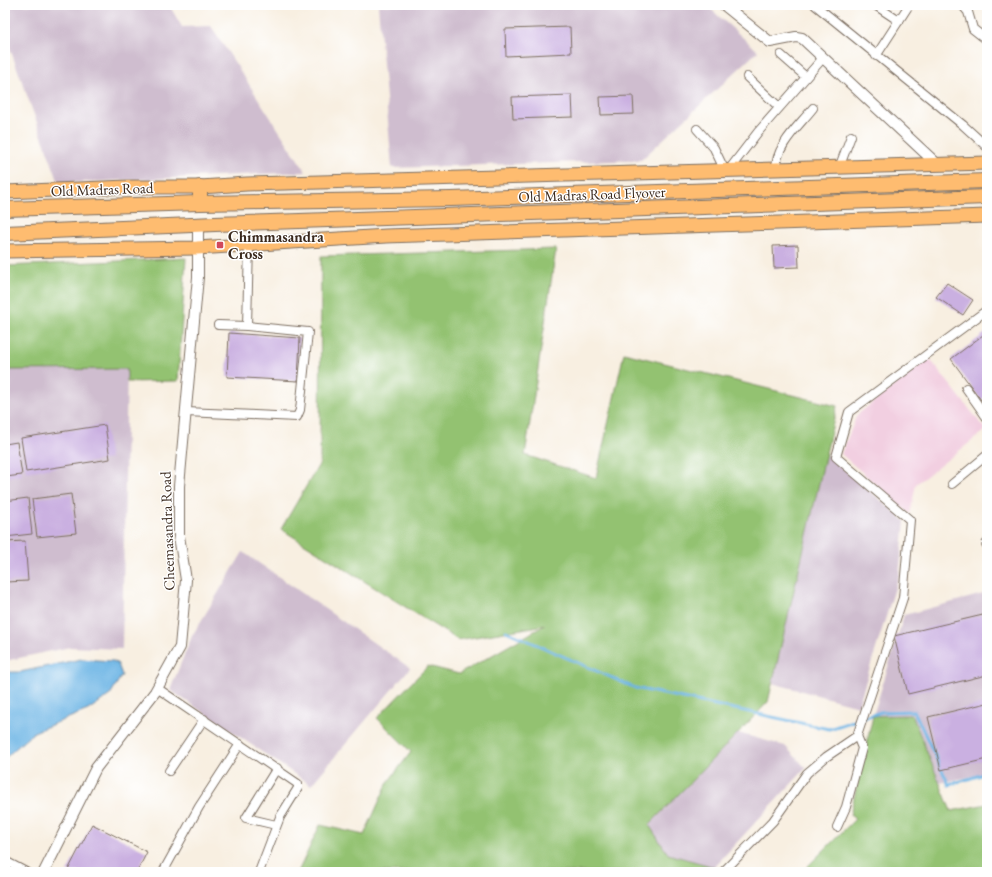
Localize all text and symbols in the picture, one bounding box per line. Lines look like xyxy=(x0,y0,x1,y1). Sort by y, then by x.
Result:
street label: Old Madras Road xyxy=(50,178,154,200)
street label: Old Madras Road Flyover xyxy=(518,182,666,206)
place label: Chimmasandra Cross xyxy=(228,227,324,263)
marker: Chimmasandra Cross xyxy=(215,240,225,250)
street label: Cheemasandra Road xyxy=(155,471,179,591)

